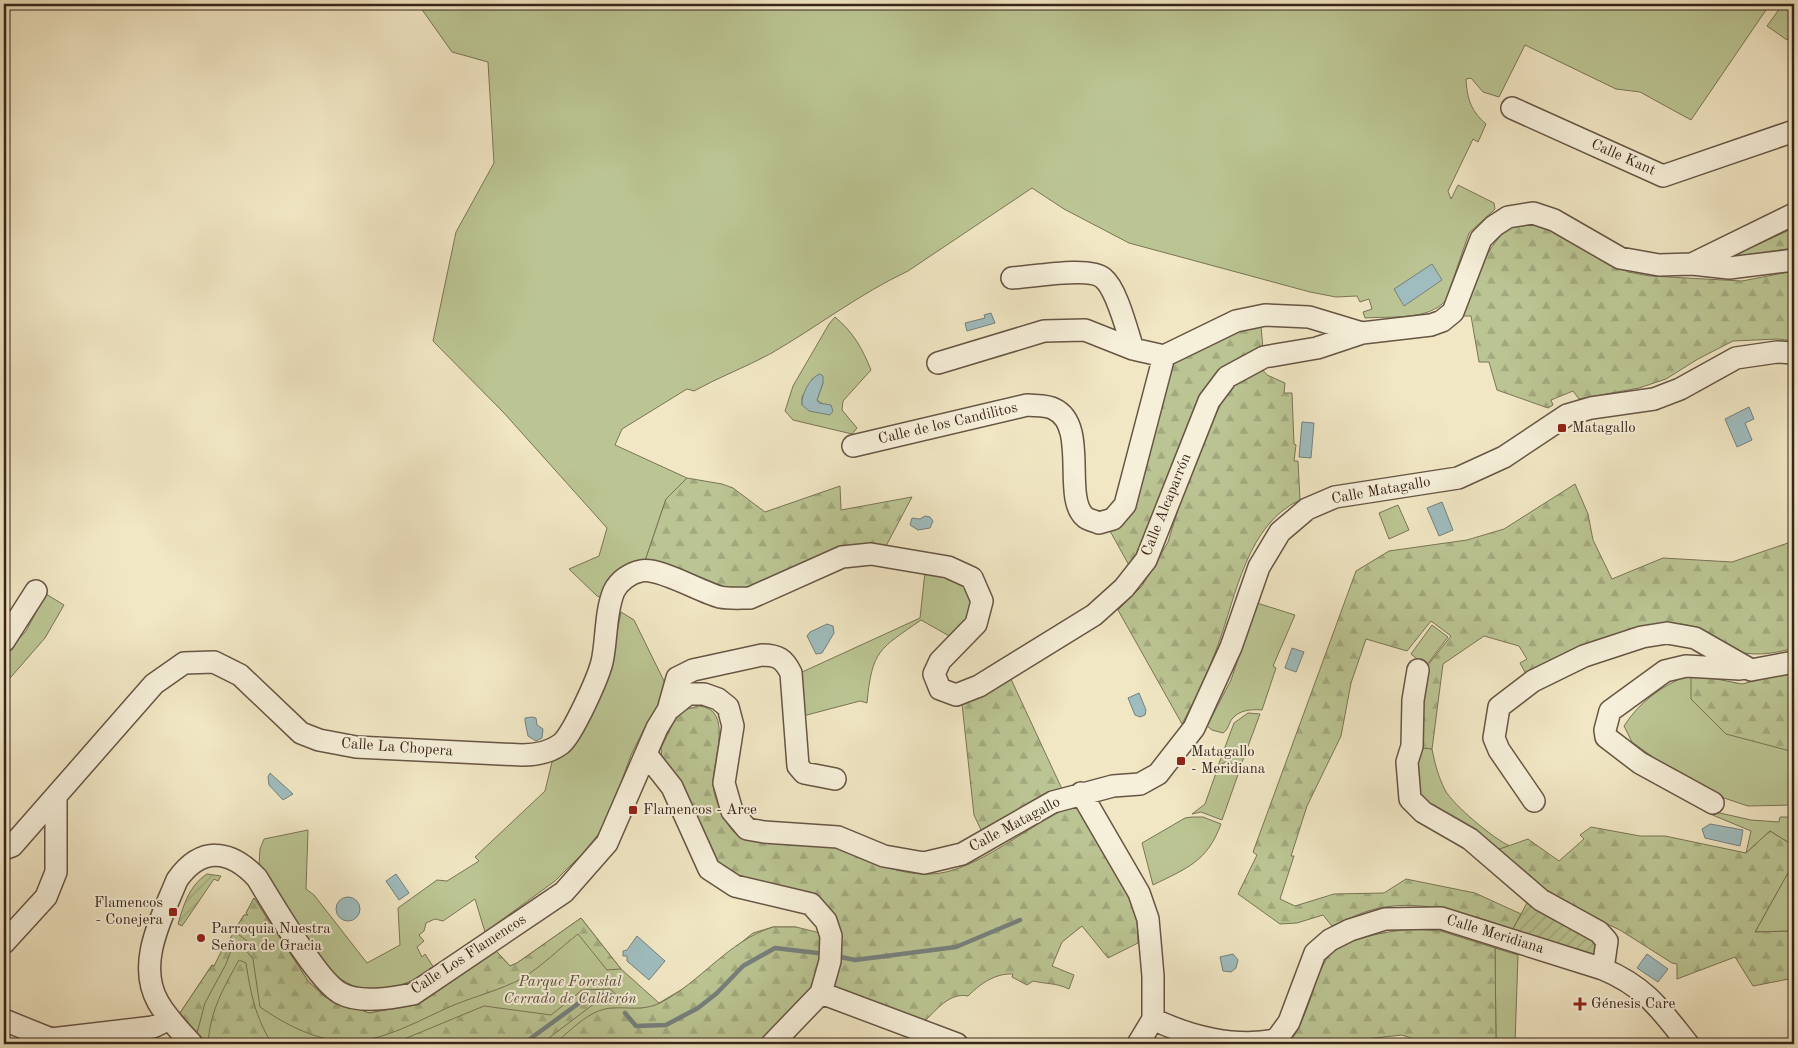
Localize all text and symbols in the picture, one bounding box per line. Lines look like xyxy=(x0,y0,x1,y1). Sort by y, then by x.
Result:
street label: Calle Kant xyxy=(1589,137,1657,179)
street label: Calle de los Candilitos xyxy=(877,401,1019,447)
place label: Matagallo xyxy=(1572,421,1636,436)
marker: Matagallo xyxy=(1556,422,1568,434)
street label: Calle Alcaparrón xyxy=(1140,452,1194,558)
street label: Calle Matagallo xyxy=(1330,475,1432,507)
street label: Calle La Chopera xyxy=(341,737,454,759)
place label: Matagallo - Meridiana xyxy=(1191,745,1266,777)
marker: Matagallo - Meridiana xyxy=(1175,755,1187,767)
street label: Calle Matagallo xyxy=(967,795,1063,855)
place label: Flamencos - Arce xyxy=(643,803,757,818)
marker: Flamencos - Arce xyxy=(627,804,639,816)
place label: Flamencos - Conejera xyxy=(94,896,164,928)
marker: Flamencos - Conejera xyxy=(167,906,179,918)
street label: Calle Los Flamencos xyxy=(409,912,529,998)
street label: Calle Meridiana xyxy=(1444,913,1546,957)
place label: Parroquia Nuestra Señora de Gracia xyxy=(211,922,331,954)
marker: Parroquia Nuestra Señora de Gracia xyxy=(195,932,207,944)
park label: Parque Forestal Cerrado de Calderón xyxy=(503,975,637,1007)
marker: Génesis Care xyxy=(1573,997,1587,1011)
place label: Génesis Care xyxy=(1591,997,1676,1012)

